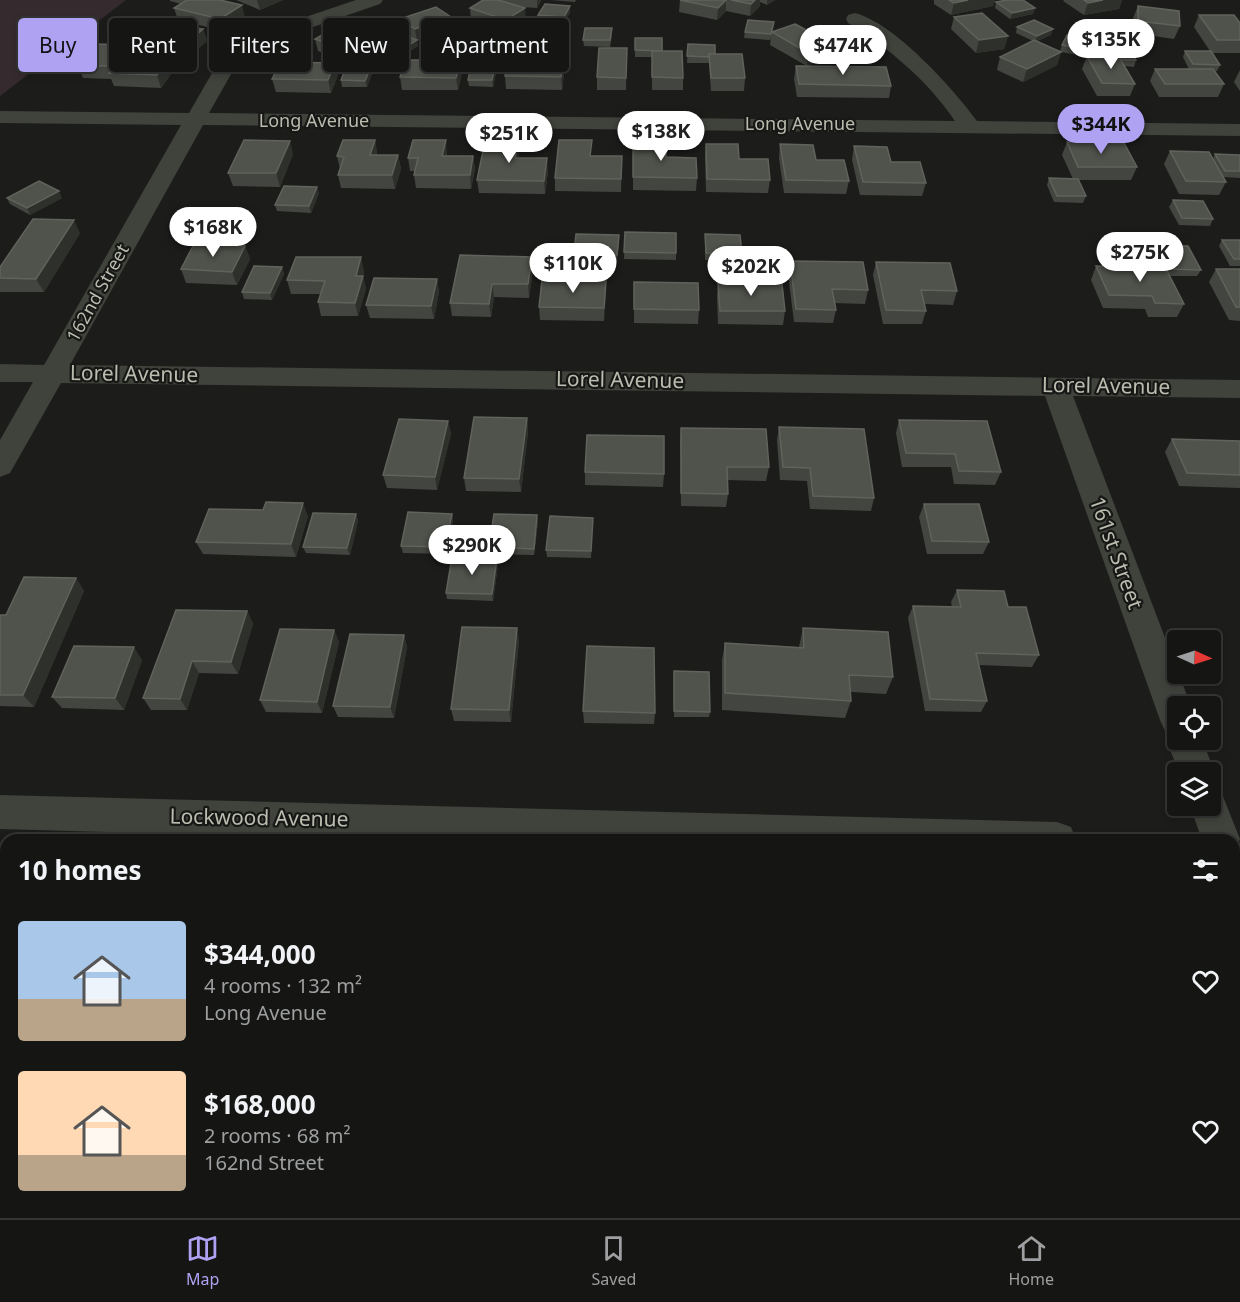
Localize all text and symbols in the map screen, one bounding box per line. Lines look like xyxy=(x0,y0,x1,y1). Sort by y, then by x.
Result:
chip: Buy xyxy=(18,18,97,72)
chip: Rent xyxy=(109,18,197,72)
chip: Filters xyxy=(209,18,311,72)
chip: New xyxy=(323,18,409,72)
chip: Apartment xyxy=(421,18,569,72)
pin: $135K xyxy=(1069,19,1153,70)
pin: $474K xyxy=(801,25,885,76)
text: $135K xyxy=(1081,25,1141,52)
text: $474K xyxy=(813,31,873,58)
pin: $344K xyxy=(1059,104,1143,155)
street label: Long Avenue xyxy=(259,108,369,132)
text: $344K xyxy=(1071,110,1131,137)
pin: $138K xyxy=(619,111,703,162)
street label: Long Avenue xyxy=(745,111,855,135)
pin: $251K xyxy=(467,113,551,164)
text: $138K xyxy=(631,117,691,144)
text: $251K xyxy=(479,119,539,146)
pin: $168K xyxy=(171,207,255,258)
text: $168K xyxy=(183,213,243,240)
pin: $275K xyxy=(1098,232,1182,283)
text: $275K xyxy=(1110,238,1170,265)
street label: 162nd Street xyxy=(60,239,134,346)
pin: $110K xyxy=(531,243,615,294)
pin: $202K xyxy=(709,246,793,297)
text: $110K xyxy=(543,249,603,276)
text: $202K xyxy=(721,252,781,279)
street label: Lorel Avenue xyxy=(70,358,198,388)
street label: Lorel Avenue xyxy=(556,364,684,394)
street label: Lorel Avenue xyxy=(1042,370,1170,400)
street label: 161st Street xyxy=(1084,493,1150,613)
pin: $290K xyxy=(430,525,514,576)
text: $290K xyxy=(442,531,502,558)
north arrow xyxy=(1167,630,1221,684)
map controls xyxy=(1167,630,1221,816)
button: locate xyxy=(1167,696,1221,750)
button: layers xyxy=(1167,762,1221,816)
street label: Lockwood Avenue xyxy=(169,801,349,833)
text: 10 homes xyxy=(18,852,142,888)
icon: filters xyxy=(1189,854,1222,887)
text: $344,000 xyxy=(204,936,316,972)
icon: home xyxy=(66,945,138,1017)
icon: heart xyxy=(1189,965,1222,998)
text: 4 rooms · 132 m² xyxy=(204,972,362,999)
text: Long Avenue xyxy=(204,999,327,1026)
text: $168,000 xyxy=(204,1086,316,1122)
icon: home xyxy=(66,1095,138,1167)
icon: heart xyxy=(1189,1115,1222,1148)
text: 2 rooms · 68 m² xyxy=(204,1122,351,1149)
text: 162nd Street xyxy=(204,1149,324,1176)
tab: Map xyxy=(186,1232,219,1290)
tab: Saved xyxy=(592,1232,636,1290)
tab: Home xyxy=(1008,1232,1054,1290)

